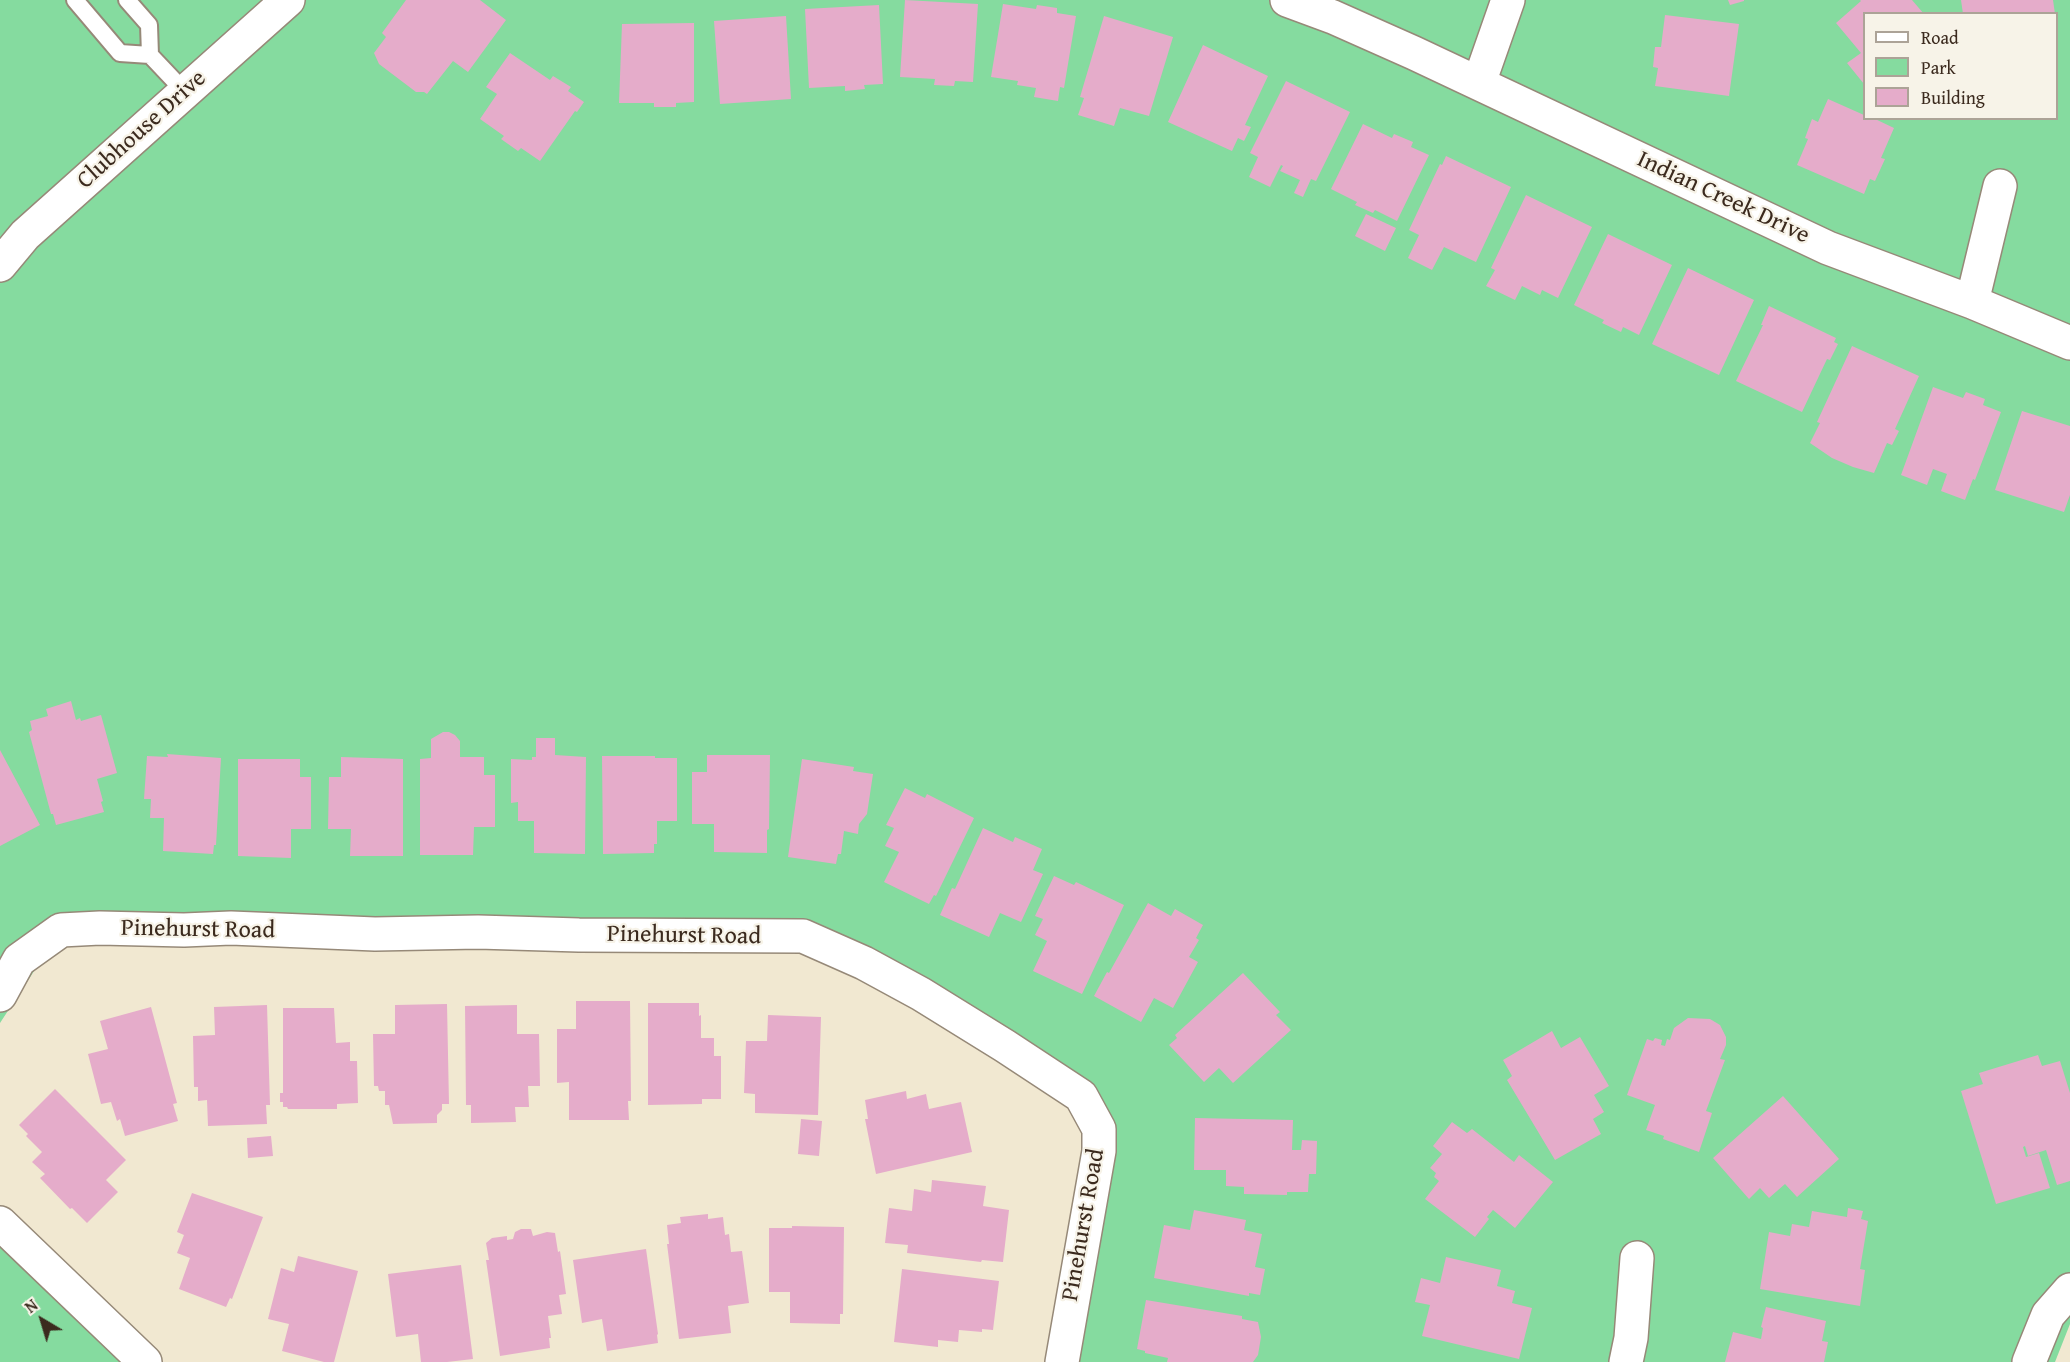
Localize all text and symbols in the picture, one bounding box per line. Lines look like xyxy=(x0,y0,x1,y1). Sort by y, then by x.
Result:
legend xyxy=(1863,12,2058,120)
text: Road xyxy=(1921,24,1959,51)
text: Park xyxy=(1921,54,1956,81)
street label: Clubhouse Drive xyxy=(71,64,213,196)
text: Building xyxy=(1921,84,1985,111)
street label: Indian Creek Drive xyxy=(1632,145,1814,251)
street label: Pinehurst Road xyxy=(121,914,275,946)
street label: Pinehurst Road xyxy=(607,920,761,952)
street label: Pinehurst Road xyxy=(1056,1147,1112,1303)
north arrow xyxy=(12,1290,72,1350)
text: N xyxy=(19,1293,43,1319)

